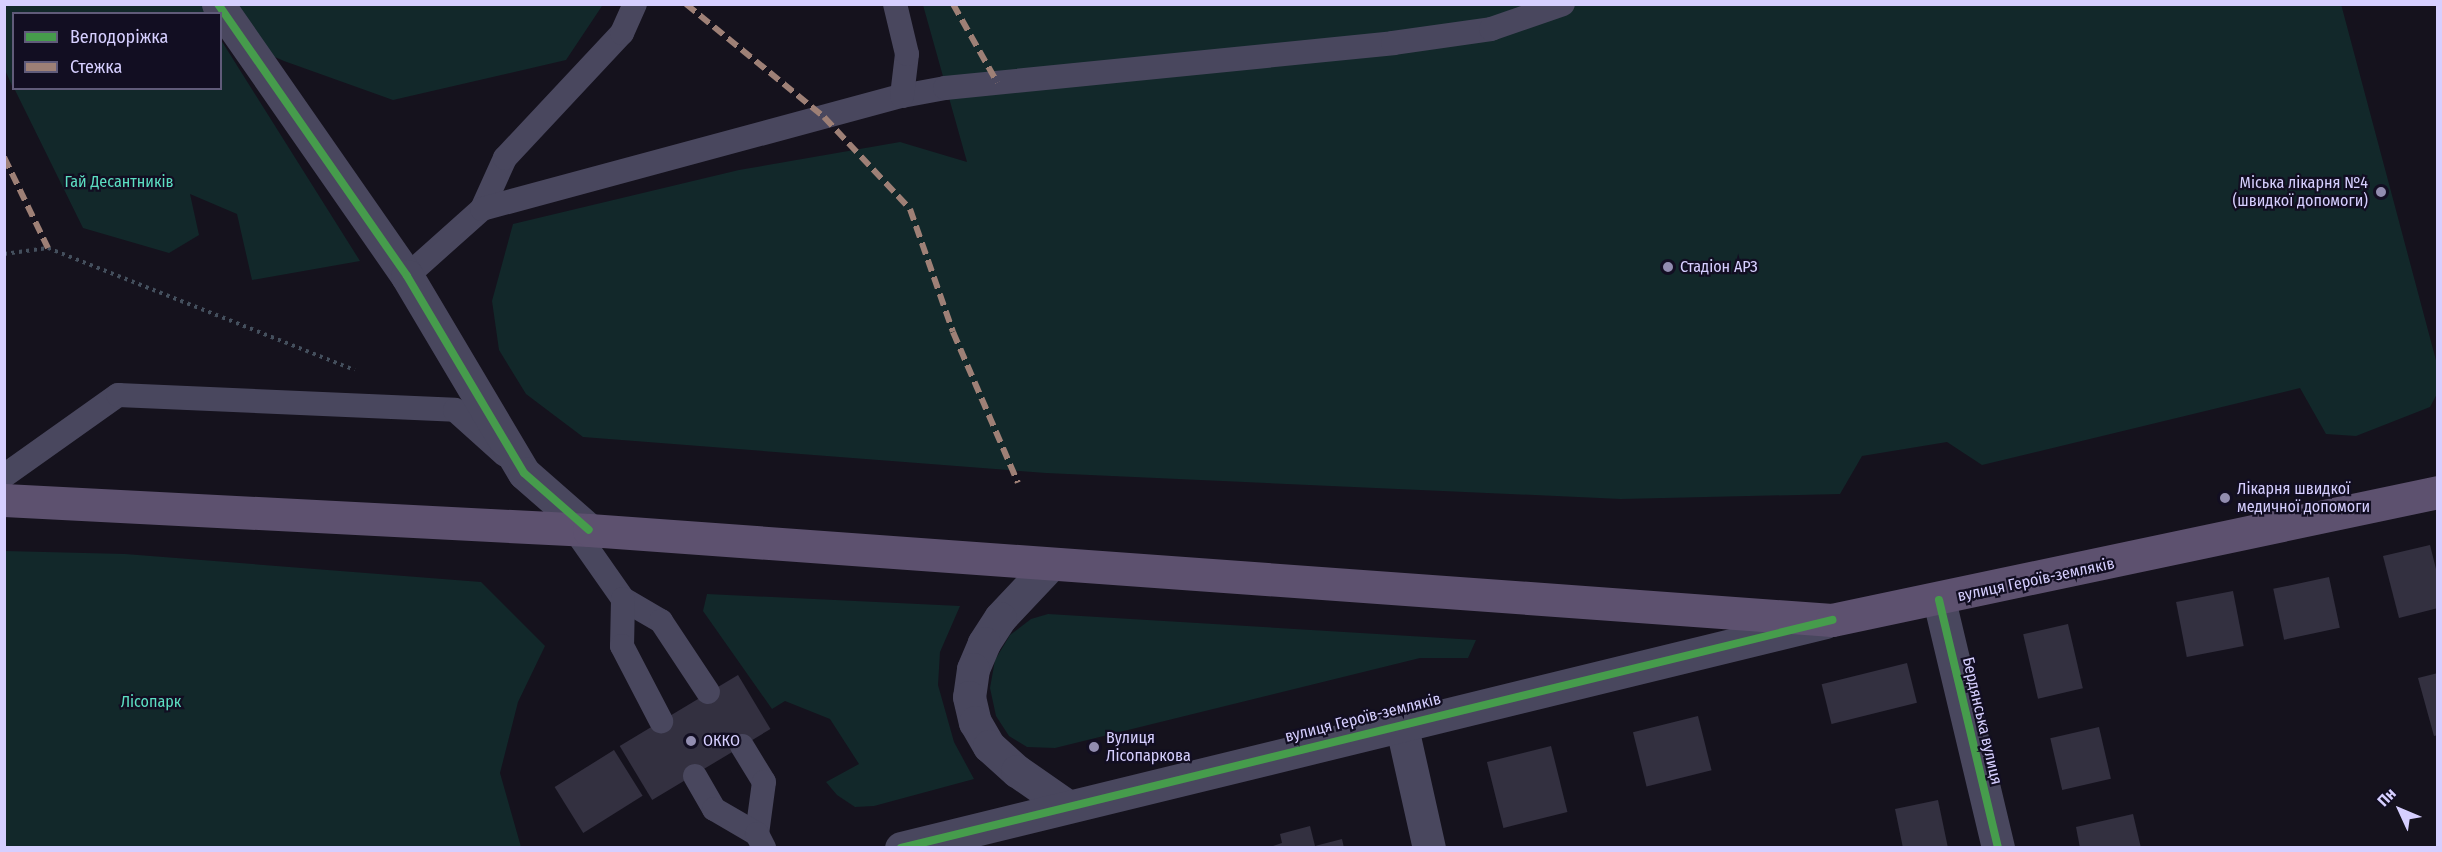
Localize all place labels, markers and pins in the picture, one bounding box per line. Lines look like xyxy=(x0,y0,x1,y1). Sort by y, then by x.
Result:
place label: Міська лікарня №4 (швидкої допомоги) xyxy=(2233,173,2368,211)
marker: Міська лікарня №4 (швидкої допомоги) xyxy=(2372,183,2390,201)
place label: Стадіон АРЗ xyxy=(1680,257,1758,277)
marker: Стадіон АРЗ xyxy=(1661,260,1675,274)
place label: Лікарня швидкої медичної допомоги xyxy=(2237,479,2370,517)
marker: Лікарня швидкої медичної допомоги xyxy=(2218,491,2232,505)
place label: Вулиця Лісопаркова xyxy=(1106,728,1191,766)
place label: ОККО xyxy=(703,731,740,751)
marker: ОККО xyxy=(684,734,698,748)
marker: Вулиця Лісопаркова xyxy=(1087,740,1101,754)

